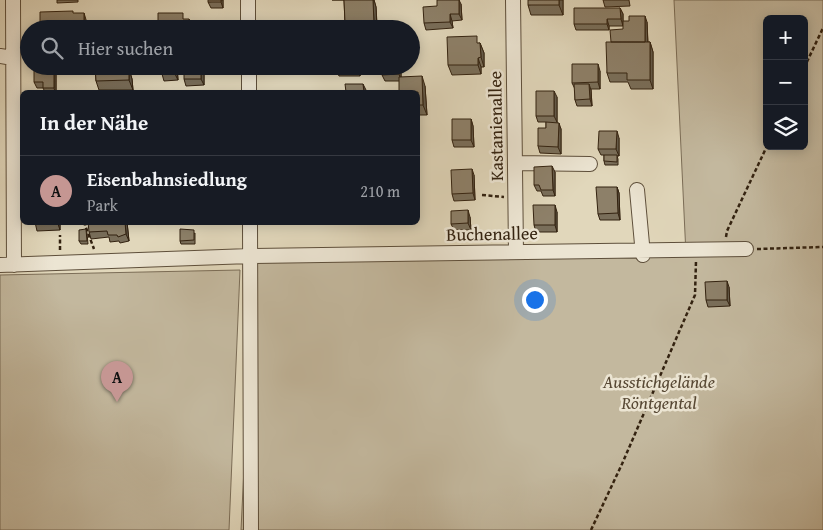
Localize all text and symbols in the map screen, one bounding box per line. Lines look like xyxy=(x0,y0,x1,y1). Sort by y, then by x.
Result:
map controls xyxy=(763,15,808,150)
button: + xyxy=(763,15,808,60)
search box xyxy=(20,20,420,75)
icon: search xyxy=(38,34,66,62)
text: Hier suchen xyxy=(78,34,173,62)
button: − xyxy=(763,60,808,105)
street label: Kastanienallee xyxy=(481,71,510,181)
button: layers xyxy=(763,105,808,150)
text: In der Nähe xyxy=(40,107,148,138)
text: Eisenbahnsiedlung xyxy=(87,165,247,193)
text: A xyxy=(51,179,61,203)
text: 210 m xyxy=(360,179,400,203)
text: Park xyxy=(87,193,118,217)
street label: Buchenallee xyxy=(446,219,538,248)
your location xyxy=(522,287,548,313)
pin: A xyxy=(101,361,133,402)
park label: Ausstichgelände Röntgental xyxy=(602,368,715,416)

